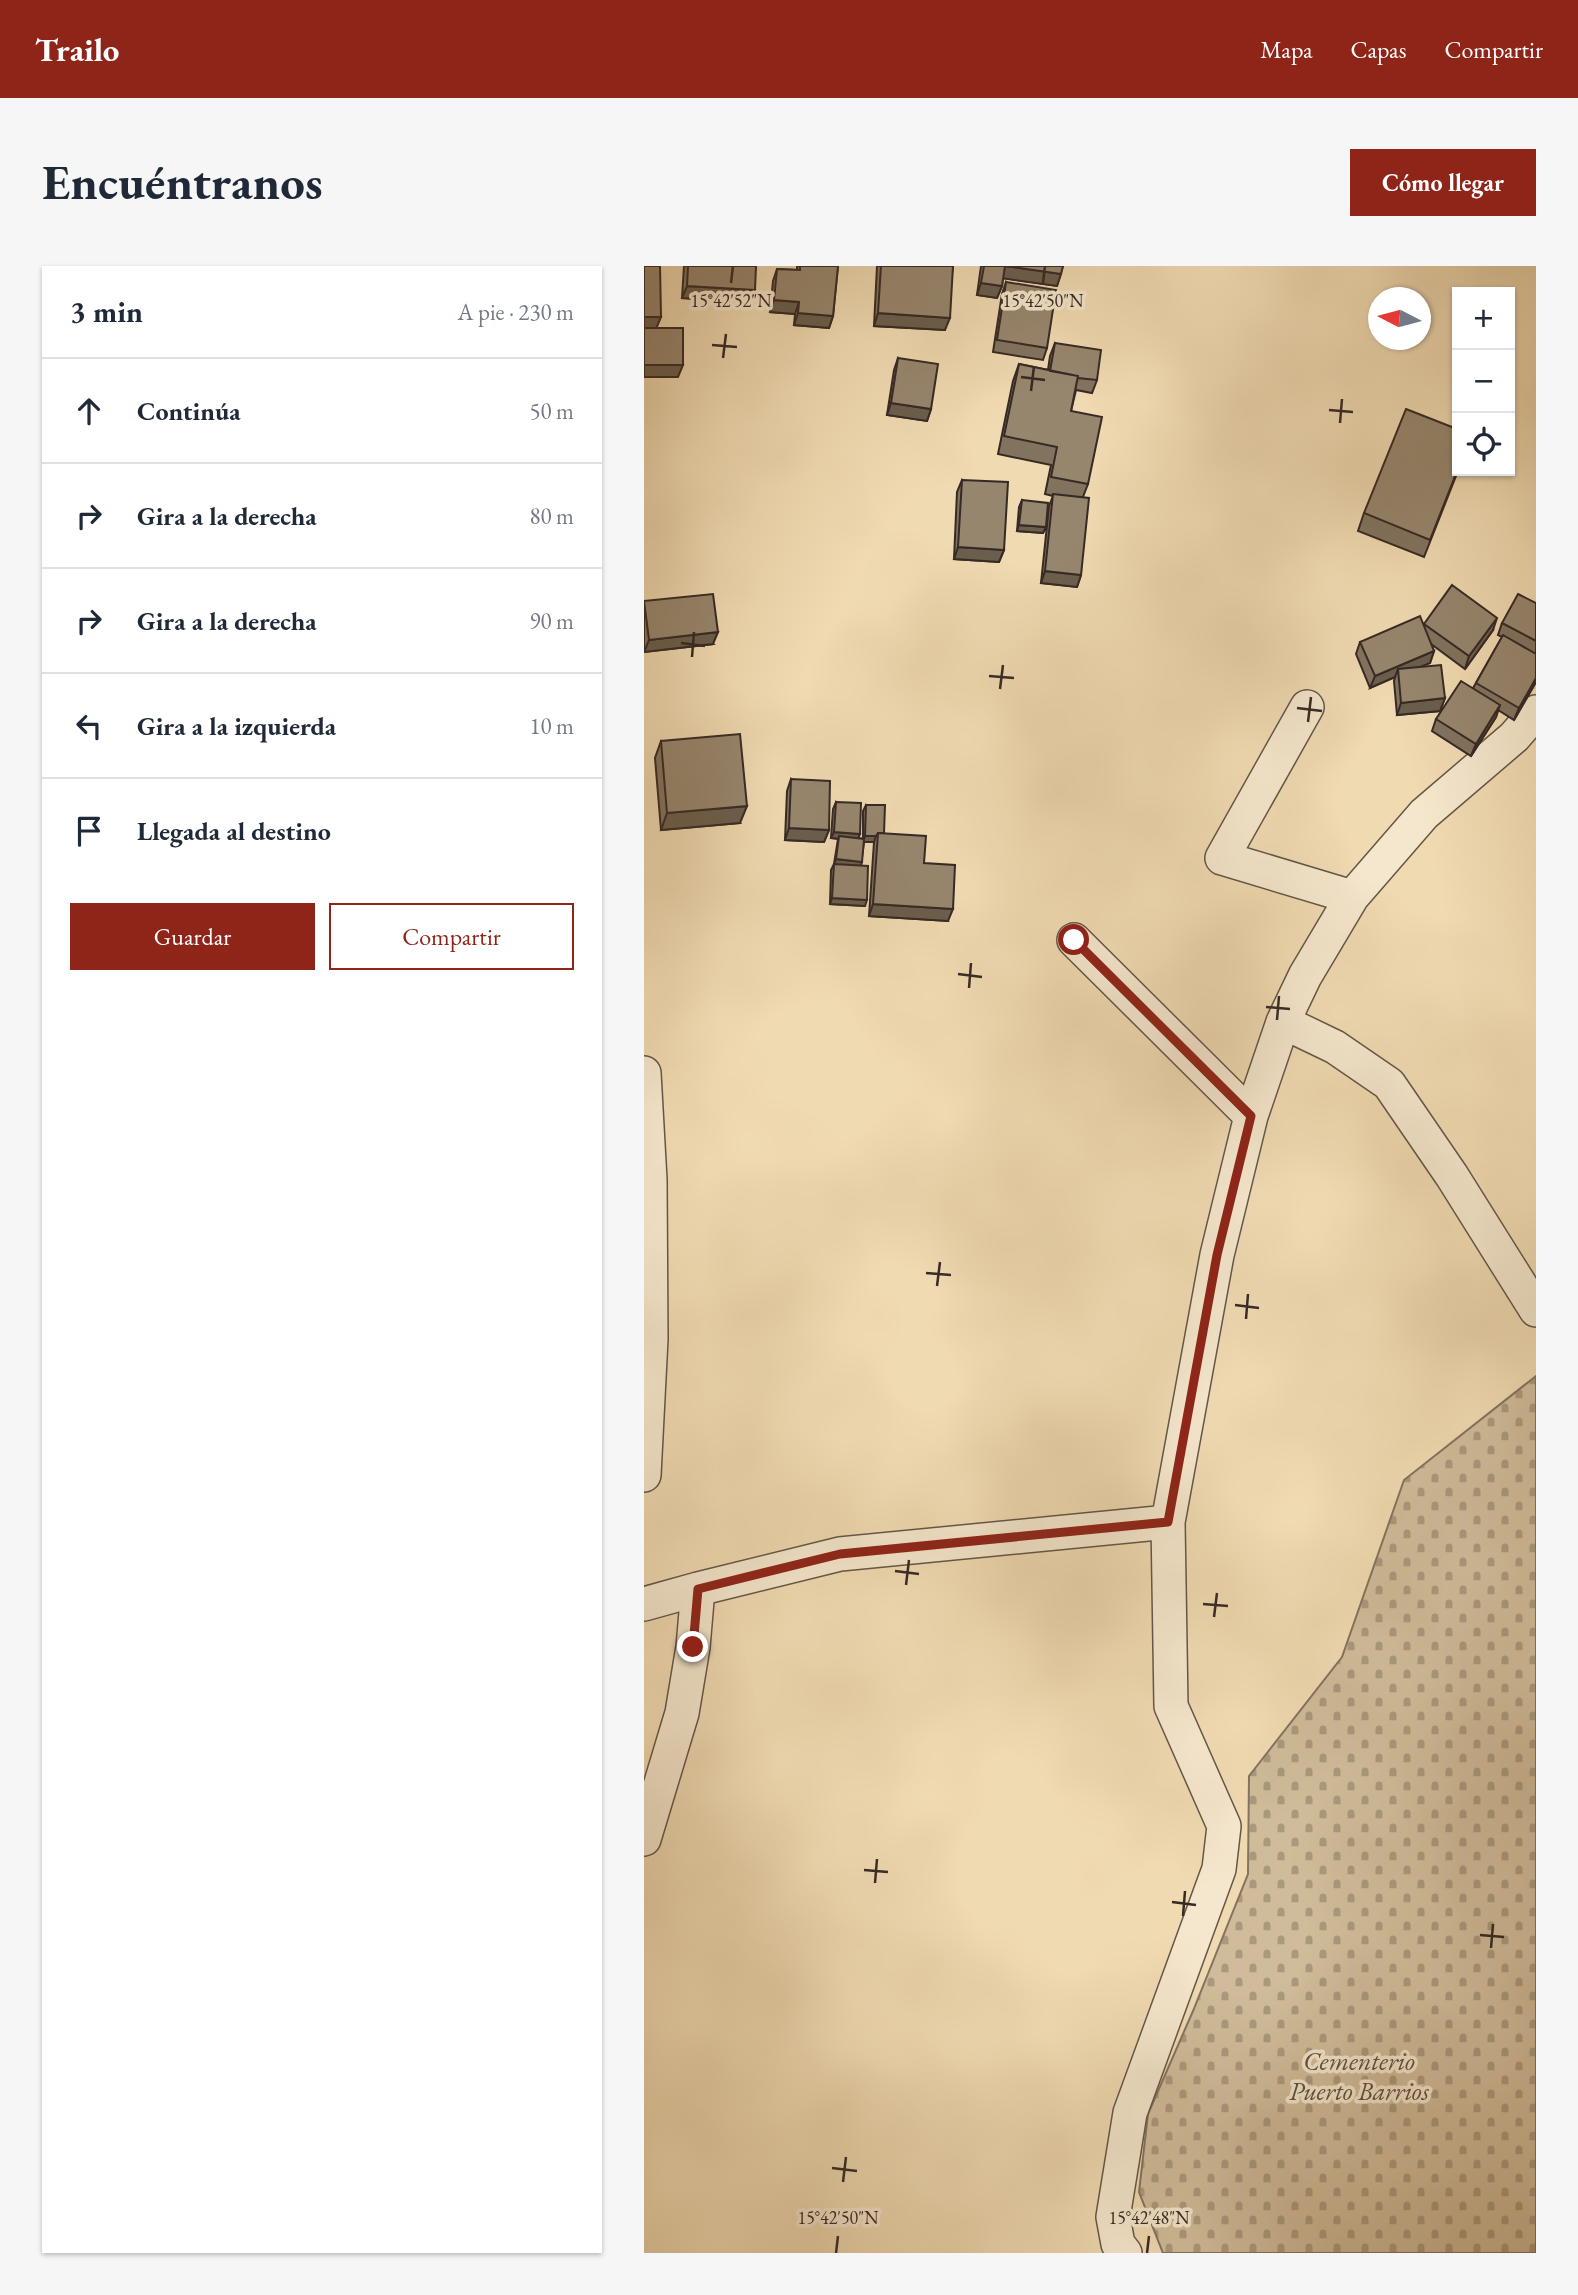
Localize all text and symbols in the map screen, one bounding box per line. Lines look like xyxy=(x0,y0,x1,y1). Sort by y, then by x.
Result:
text: Trailo xyxy=(35,28,119,71)
text: Mapa xyxy=(1260,34,1312,65)
text: Capas xyxy=(1350,34,1406,65)
text: Compartir xyxy=(1444,34,1543,65)
button: Cómo llegar xyxy=(1350,149,1536,216)
text: Encuéntranos xyxy=(42,150,323,214)
north arrow xyxy=(1368,287,1431,350)
map controls xyxy=(1452,287,1515,476)
button: + xyxy=(1452,287,1515,350)
text: 15°42'52"N xyxy=(691,289,772,312)
text: 15°42'50"N xyxy=(1003,289,1084,312)
text: 3 min xyxy=(70,292,143,331)
text: A pie · 230 m xyxy=(458,297,574,327)
button: − xyxy=(1452,350,1515,413)
icon: ahead xyxy=(70,392,108,430)
text: Continúa xyxy=(137,394,241,428)
text: 50 m xyxy=(529,396,574,426)
button: locate xyxy=(1452,413,1515,476)
icon: right xyxy=(70,497,108,535)
text: Gira a la derecha xyxy=(137,499,317,533)
text: 80 m xyxy=(529,501,574,531)
icon: right xyxy=(70,602,108,640)
text: Gira a la derecha xyxy=(137,604,317,638)
text: 90 m xyxy=(529,606,574,636)
icon: left xyxy=(70,707,108,745)
text: Gira a la izquierda xyxy=(137,709,336,743)
text: 10 m xyxy=(529,711,574,741)
icon: arrive xyxy=(70,812,108,850)
text: Llegada al destino xyxy=(137,814,331,848)
button: Guardar xyxy=(70,903,315,970)
button: Compartir xyxy=(329,903,574,970)
route start xyxy=(1058,924,1089,955)
route end xyxy=(677,1631,708,1662)
park label: Cementerio Puerto Barrios xyxy=(1289,2044,1430,2108)
text: 15°42'50"N xyxy=(798,2206,879,2229)
text: 15°42'48"N xyxy=(1109,2206,1190,2229)

